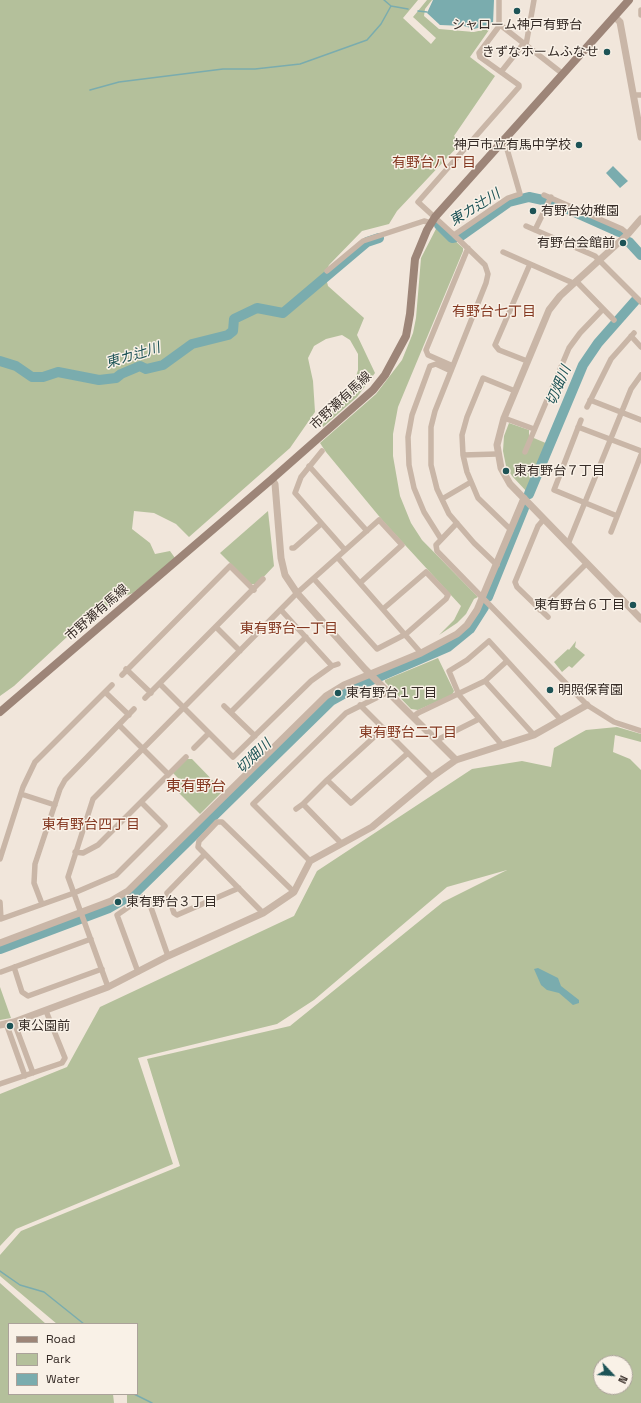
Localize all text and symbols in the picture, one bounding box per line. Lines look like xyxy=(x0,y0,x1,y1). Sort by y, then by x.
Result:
marker: シャローム神戸有野台 xyxy=(512,6,522,16)
place label: シャローム神戸有野台 xyxy=(452,17,582,33)
place label: きずなホームふなせ xyxy=(482,44,599,60)
marker: きずなホームふなせ xyxy=(602,47,612,57)
place label: 神戸市立有馬中学校 xyxy=(454,137,571,153)
marker: 神戸市立有馬中学校 xyxy=(574,140,584,150)
district label: 有野台八丁目 xyxy=(392,155,476,171)
water label: 東カ辻川 xyxy=(447,186,503,230)
place label: 有野台幼稚園 xyxy=(541,203,619,219)
marker: 有野台幼稚園 xyxy=(528,206,538,216)
place label: 有野台会館前 xyxy=(537,235,615,251)
marker: 有野台会館前 xyxy=(618,238,628,248)
district label: 有野台七丁目 xyxy=(452,304,536,320)
water label: 東カ辻川 xyxy=(104,340,162,372)
water label: 切畑川 xyxy=(543,363,575,409)
street label: 市野瀬有馬線 xyxy=(307,369,375,433)
place label: 東有野台７丁目 xyxy=(514,463,605,479)
marker: 東有野台７丁目 xyxy=(501,466,511,476)
street label: 市野瀬有馬線 xyxy=(62,582,132,644)
place label: 東有野台６丁目 xyxy=(534,597,625,613)
marker: 東有野台６丁目 xyxy=(628,600,638,610)
district label: 東有野台一丁目 xyxy=(240,621,338,637)
place label: 明照保育園 xyxy=(558,682,623,698)
place label: 東有野台１丁目 xyxy=(346,685,437,701)
marker: 明照保育園 xyxy=(545,685,555,695)
marker: 東有野台１丁目 xyxy=(333,688,343,698)
district label: 東有野台二丁目 xyxy=(359,725,457,741)
water label: 切畑川 xyxy=(233,736,275,778)
district label: 東有野台 xyxy=(166,778,226,796)
district label: 東有野台四丁目 xyxy=(42,817,140,833)
place label: 東有野台３丁目 xyxy=(126,894,217,910)
marker: 東有野台３丁目 xyxy=(113,897,123,907)
place label: 東公園前 xyxy=(18,1018,70,1034)
marker: 東公園前 xyxy=(5,1021,15,1031)
legend xyxy=(8,1323,138,1395)
text: Road xyxy=(46,1331,75,1347)
text: Park xyxy=(46,1351,71,1367)
north arrow xyxy=(593,1355,633,1395)
text: Water xyxy=(46,1371,80,1387)
text: N xyxy=(615,1373,631,1386)

